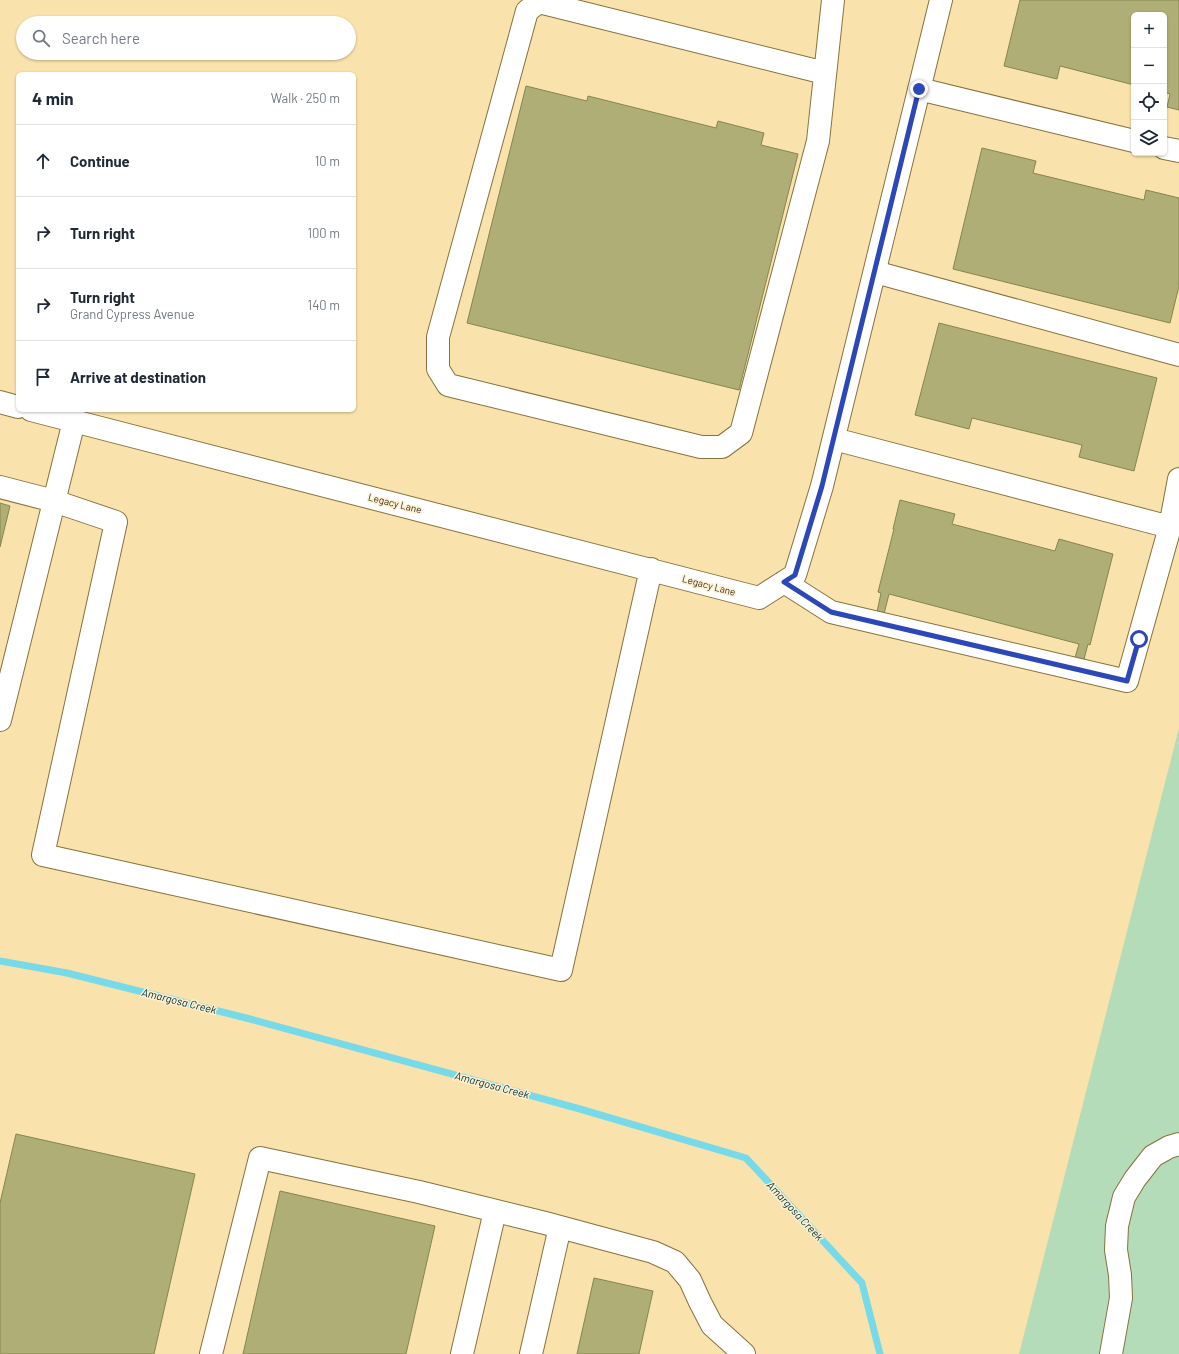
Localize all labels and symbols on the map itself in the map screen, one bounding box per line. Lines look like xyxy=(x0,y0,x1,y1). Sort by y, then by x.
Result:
route end xyxy=(910,80,928,98)
street label: Legacy Lane xyxy=(367,491,423,515)
street label: Legacy Lane xyxy=(681,572,737,598)
route start xyxy=(1130,630,1148,648)
water label: Amargosa Creek xyxy=(140,985,218,1016)
water label: Amargosa Creek xyxy=(453,1068,531,1101)
water label: Amargosa Creek xyxy=(765,1178,827,1244)

